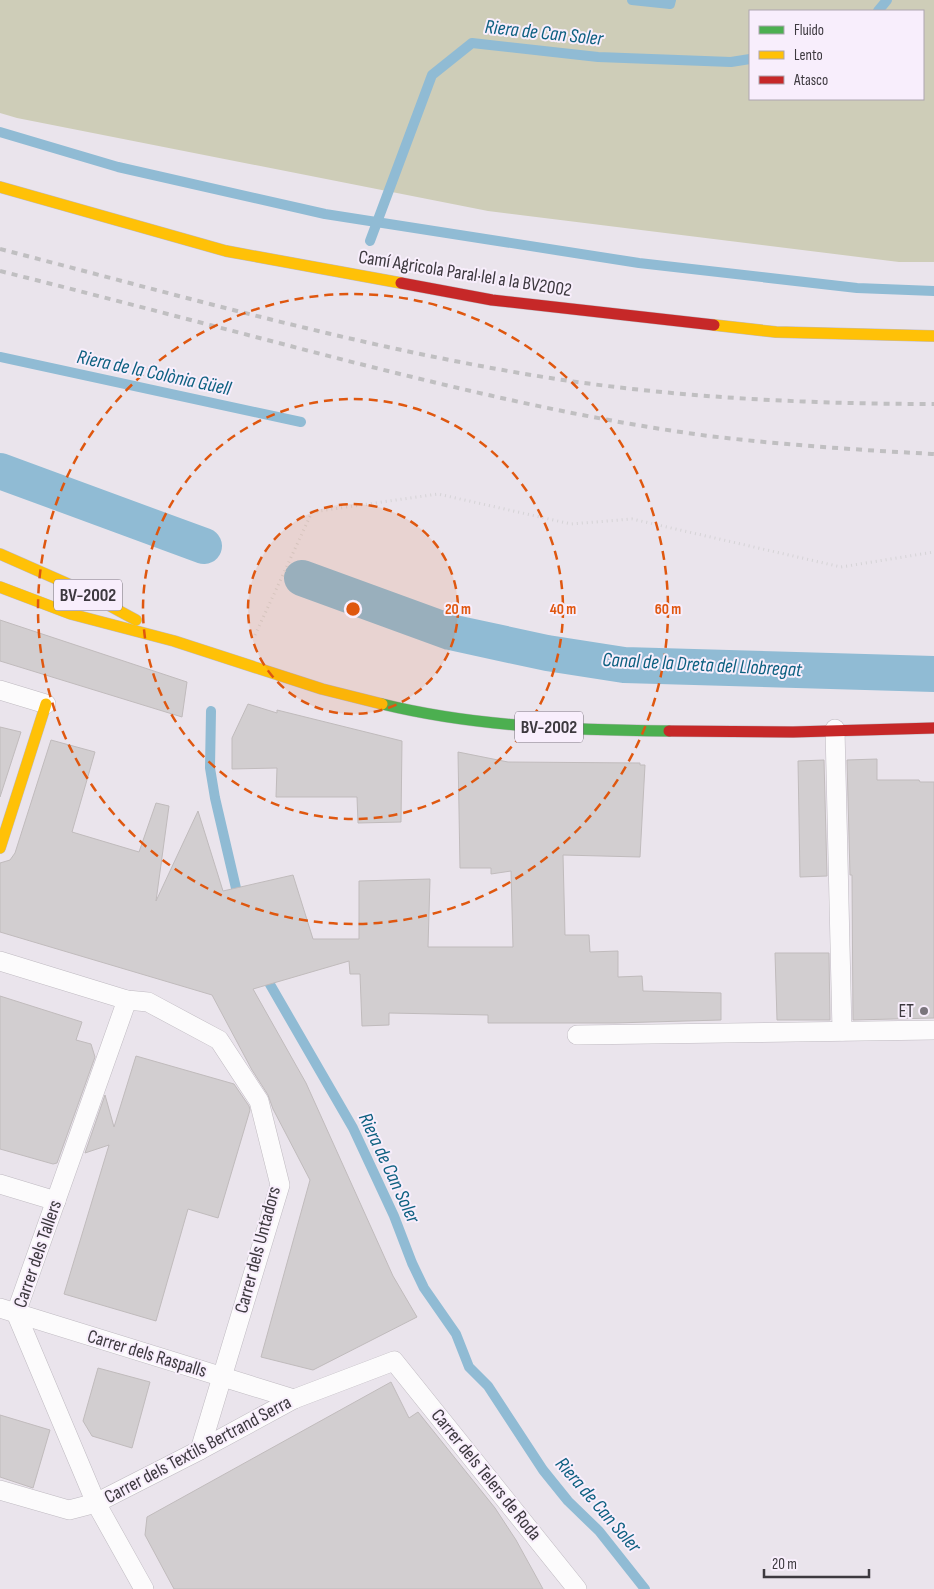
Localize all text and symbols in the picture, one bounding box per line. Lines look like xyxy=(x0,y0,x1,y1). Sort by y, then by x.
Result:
legend xyxy=(749,10,924,100)
water label: Riera de Can Soler xyxy=(484,15,606,51)
text: Fluido xyxy=(794,21,824,40)
text: Lento xyxy=(794,46,823,65)
text: Atasco xyxy=(793,71,828,90)
street label: Camí Agricola Paral·lel a la BV2002 xyxy=(357,246,573,302)
water label: Riera de la Colònia Güell xyxy=(75,345,234,401)
road number: BV-2002 xyxy=(54,580,122,610)
centre of rings xyxy=(344,600,362,618)
text: 20 m xyxy=(445,600,471,619)
text: 40 m xyxy=(550,600,576,619)
text: 60 m xyxy=(655,600,681,619)
water label: Canal de la Dreta del Llobregat xyxy=(602,648,803,682)
road number: BV-2002 xyxy=(515,712,583,742)
place label: ET xyxy=(898,1000,914,1023)
marker: ET xyxy=(918,1005,930,1017)
water label: Riera de Can Soler xyxy=(353,1109,426,1228)
street label: Carrer dels Untadors xyxy=(230,1184,286,1316)
street label: Carrer dels Tallers xyxy=(9,1197,67,1311)
street label: Carrer dels Raspalls xyxy=(85,1325,210,1383)
street label: Carrer dels Textils Bertrand Serra xyxy=(101,1391,295,1509)
street label: Carrer dels Telers de Roda xyxy=(426,1405,546,1545)
water label: Riera de Can Soler xyxy=(550,1452,647,1559)
scale bar xyxy=(764,1546,869,1578)
text: 20 m xyxy=(772,1555,797,1574)

